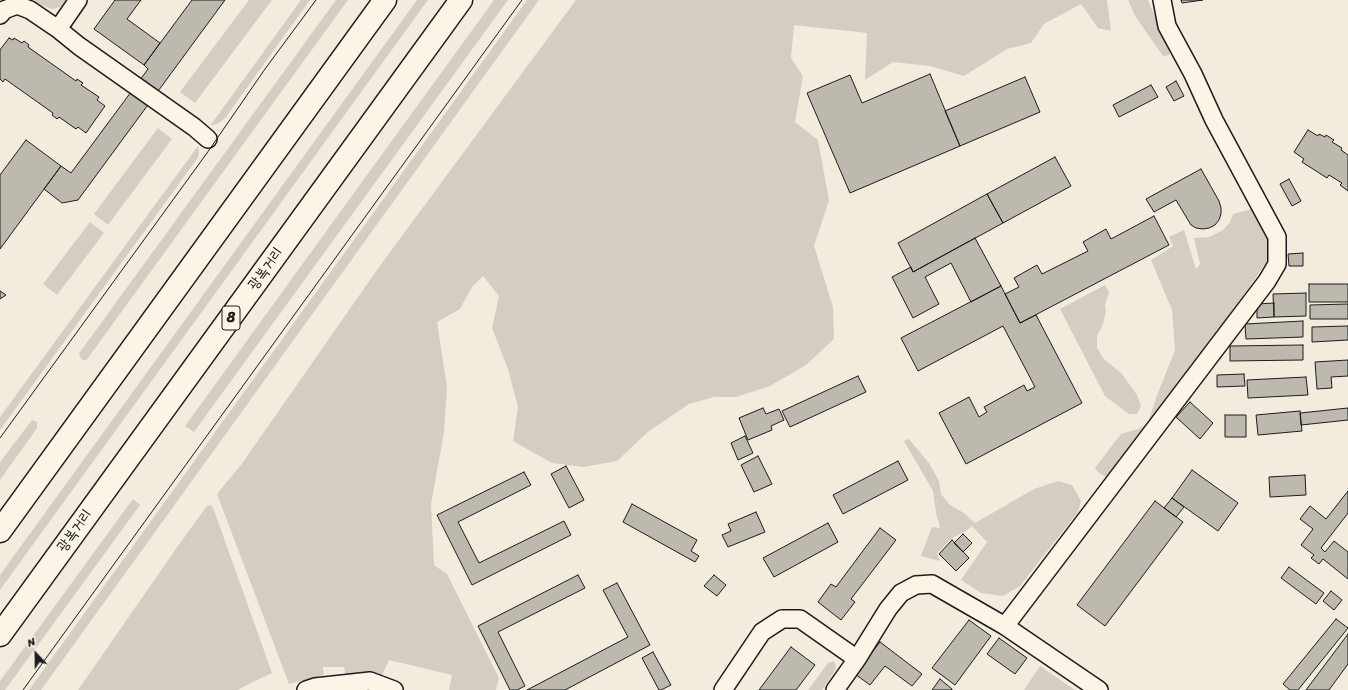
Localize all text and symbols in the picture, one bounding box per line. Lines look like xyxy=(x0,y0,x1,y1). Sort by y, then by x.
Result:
street label: 광복거리 xyxy=(245,244,287,294)
road number: 8 xyxy=(222,306,240,330)
street label: 광복거리 xyxy=(54,506,96,556)
text: N xyxy=(24,632,38,653)
north arrow xyxy=(16,634,56,674)

